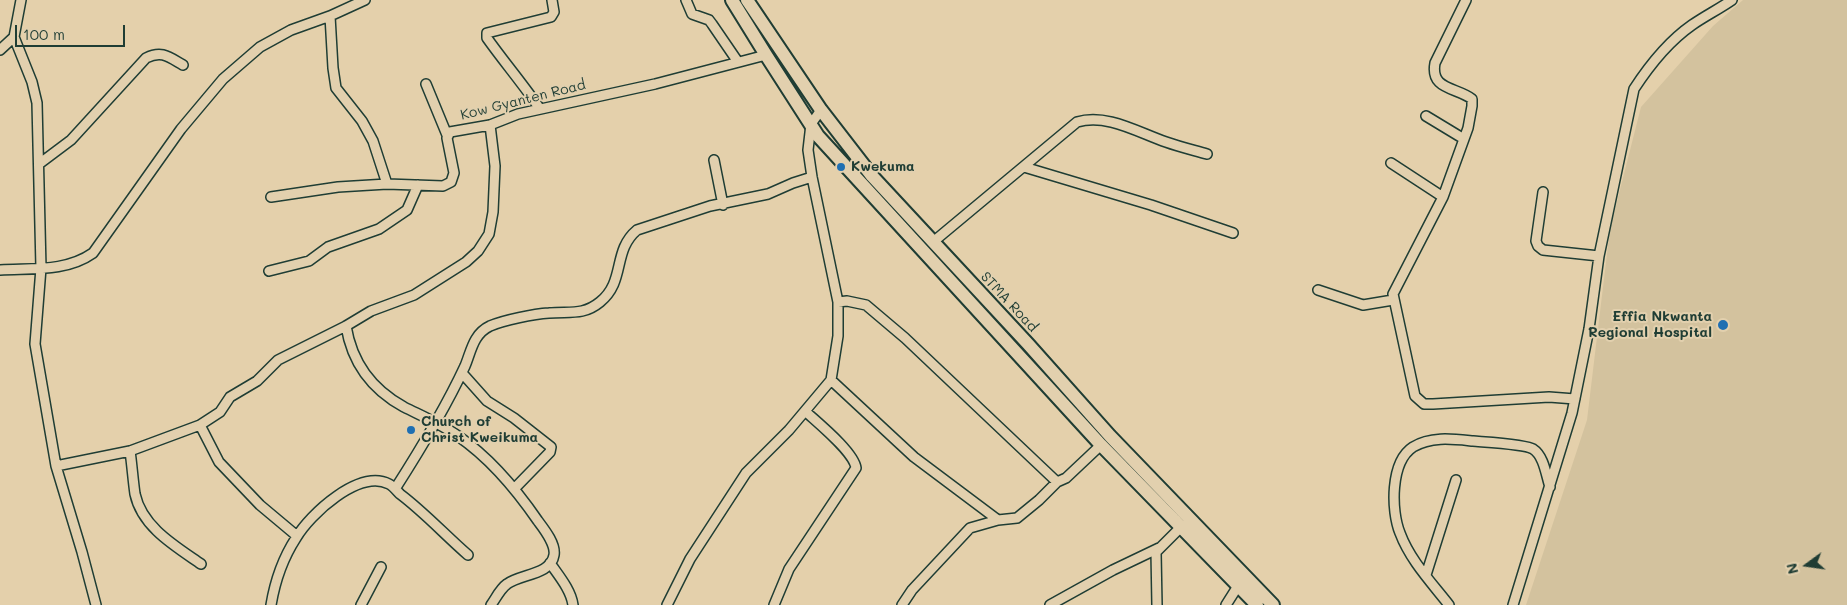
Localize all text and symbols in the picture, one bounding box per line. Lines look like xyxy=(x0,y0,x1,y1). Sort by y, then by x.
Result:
scale bar xyxy=(18,15,128,47)
text: 100 m xyxy=(23,24,65,44)
street label: Kow Gyanten Road xyxy=(459,76,587,124)
place label: Kwekuma xyxy=(851,159,915,175)
marker: Kwekuma xyxy=(835,161,847,173)
street label: STMA Road xyxy=(977,269,1041,335)
place label: Effia Nkwanta Regional Hospital xyxy=(1588,309,1712,342)
marker: Effia Nkwanta Regional Hospital xyxy=(1716,318,1730,332)
place label: Church of Christ Kweikuma xyxy=(421,414,538,447)
marker: Church of Christ Kweikuma xyxy=(405,424,417,436)
north arrow xyxy=(1782,540,1832,590)
text: N xyxy=(1781,561,1802,576)

